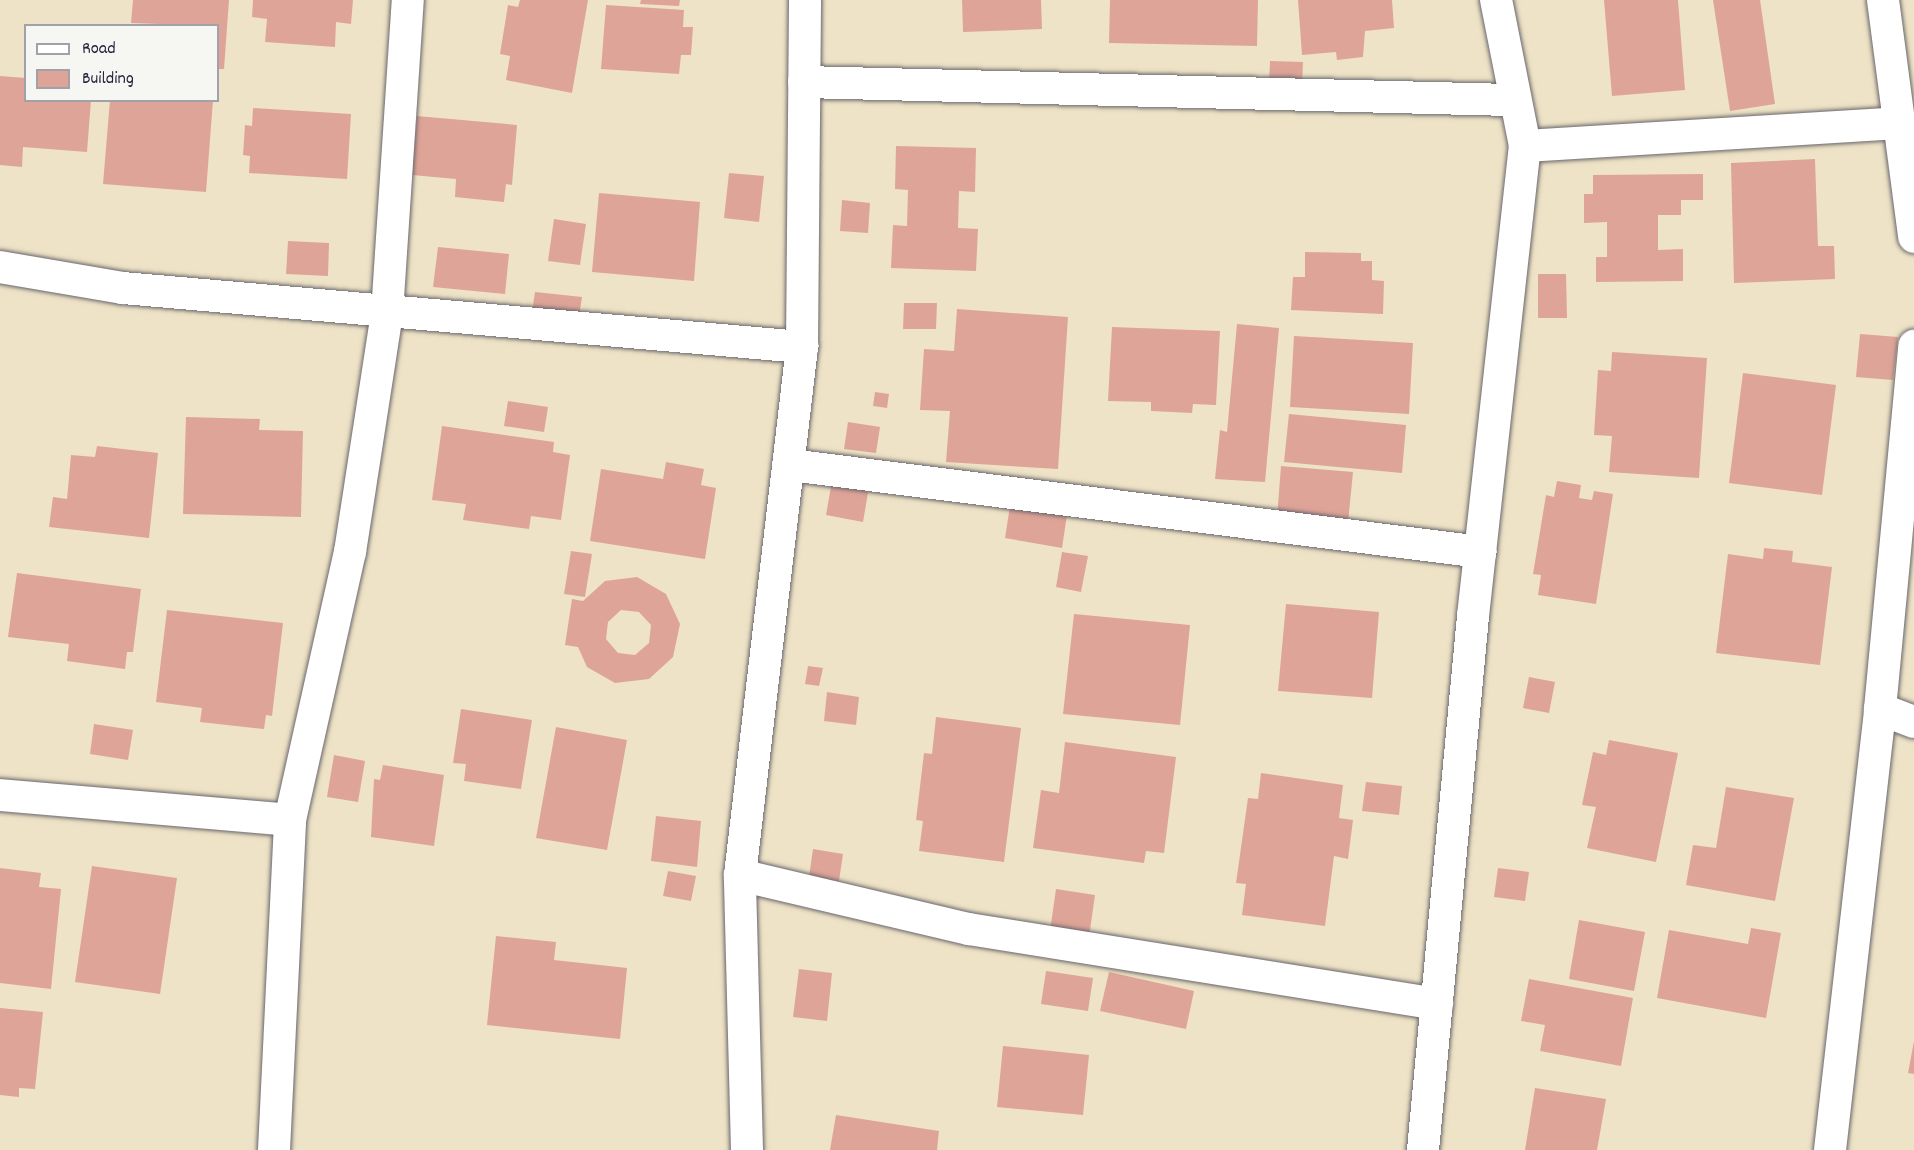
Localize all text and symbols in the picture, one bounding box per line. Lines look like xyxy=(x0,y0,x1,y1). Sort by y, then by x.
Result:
legend xyxy=(24,24,219,102)
text: Road xyxy=(82,37,116,62)
text: Building xyxy=(82,67,134,92)

